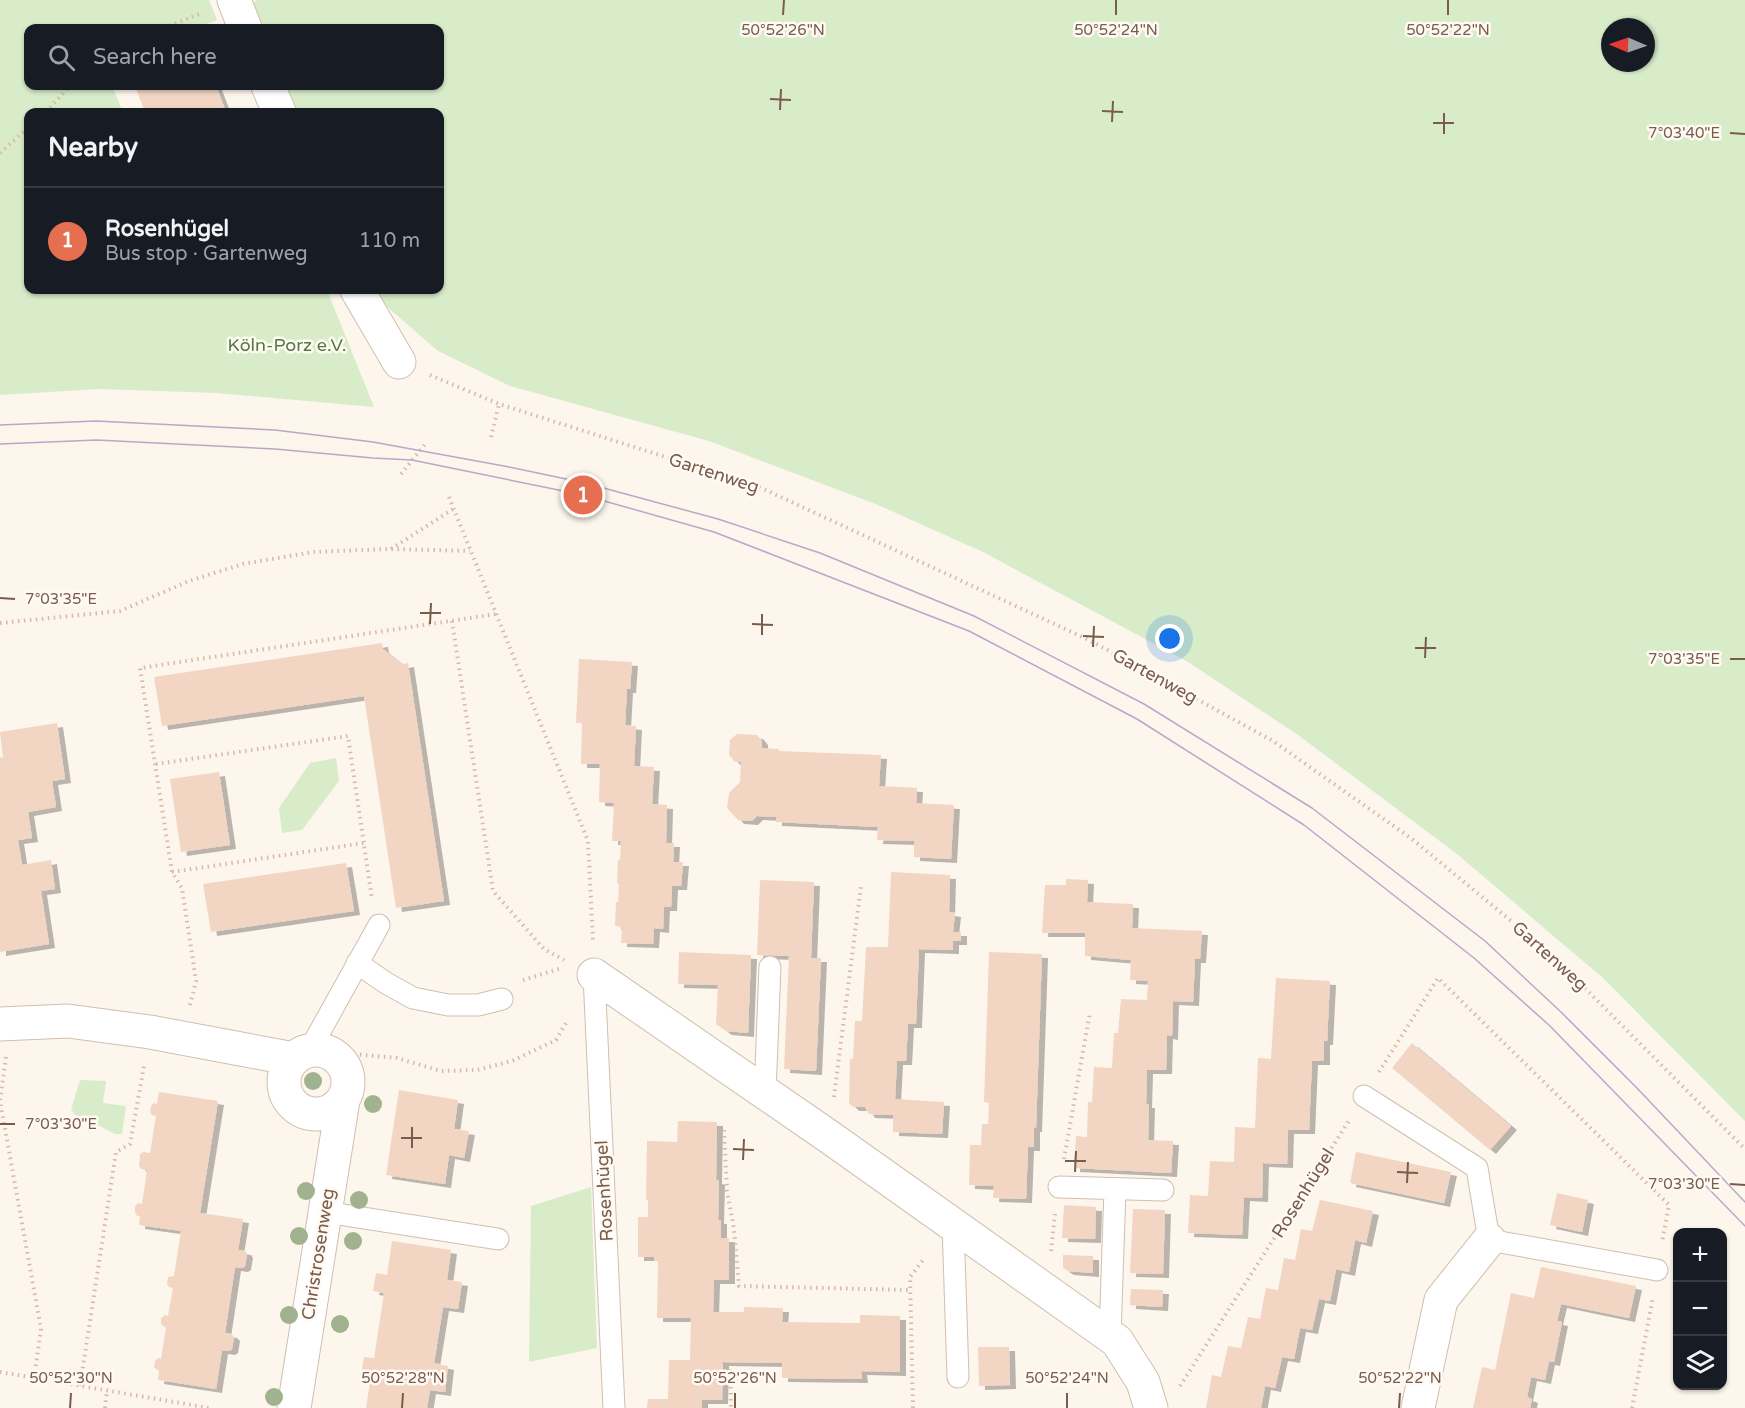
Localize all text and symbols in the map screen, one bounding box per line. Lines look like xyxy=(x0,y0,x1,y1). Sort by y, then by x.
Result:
north arrow xyxy=(1601,18,1655,72)
text: 50°52'26"N xyxy=(741,21,825,39)
text: 50°52'24"N xyxy=(1074,21,1158,39)
text: 50°52'22"N xyxy=(1406,21,1490,39)
search box xyxy=(24,24,444,90)
icon: search xyxy=(45,41,78,74)
text: Search here xyxy=(93,44,217,70)
text: 7°03'40"E xyxy=(1648,124,1720,142)
text: Nearby xyxy=(48,132,138,163)
text: Rosenhügel xyxy=(105,216,229,242)
text: 1 xyxy=(61,229,74,253)
text: 110 m xyxy=(359,229,420,253)
text: Bus stop · Gartenweg xyxy=(105,242,308,266)
park label: Köln-Porz e.V. xyxy=(228,334,346,356)
street label: Gartenweg xyxy=(666,448,762,498)
pin: 1 xyxy=(564,472,602,518)
text: 7°03'35"E xyxy=(25,590,97,608)
your location xyxy=(1155,624,1184,653)
street label: Gartenweg xyxy=(1109,644,1201,708)
text: 7°03'35"E xyxy=(1648,650,1720,668)
street label: Gartenweg xyxy=(1508,916,1592,996)
text: 7°03'30"E xyxy=(25,1115,97,1133)
street label: Rosenhügel xyxy=(590,1140,618,1242)
street label: Rosenhügel xyxy=(1267,1144,1339,1242)
text: 7°03'30"E xyxy=(1648,1175,1720,1193)
street label: Christrosenweg xyxy=(297,1187,339,1321)
map controls xyxy=(1673,1228,1727,1390)
button: + xyxy=(1673,1228,1727,1282)
button: − xyxy=(1673,1282,1727,1336)
button: layers xyxy=(1673,1336,1727,1390)
text: 50°52'30"N xyxy=(29,1369,113,1387)
text: 50°52'28"N xyxy=(361,1369,445,1387)
text: 50°52'26"N xyxy=(693,1369,777,1387)
text: 50°52'24"N xyxy=(1025,1369,1109,1387)
text: 50°52'22"N xyxy=(1358,1369,1442,1387)

